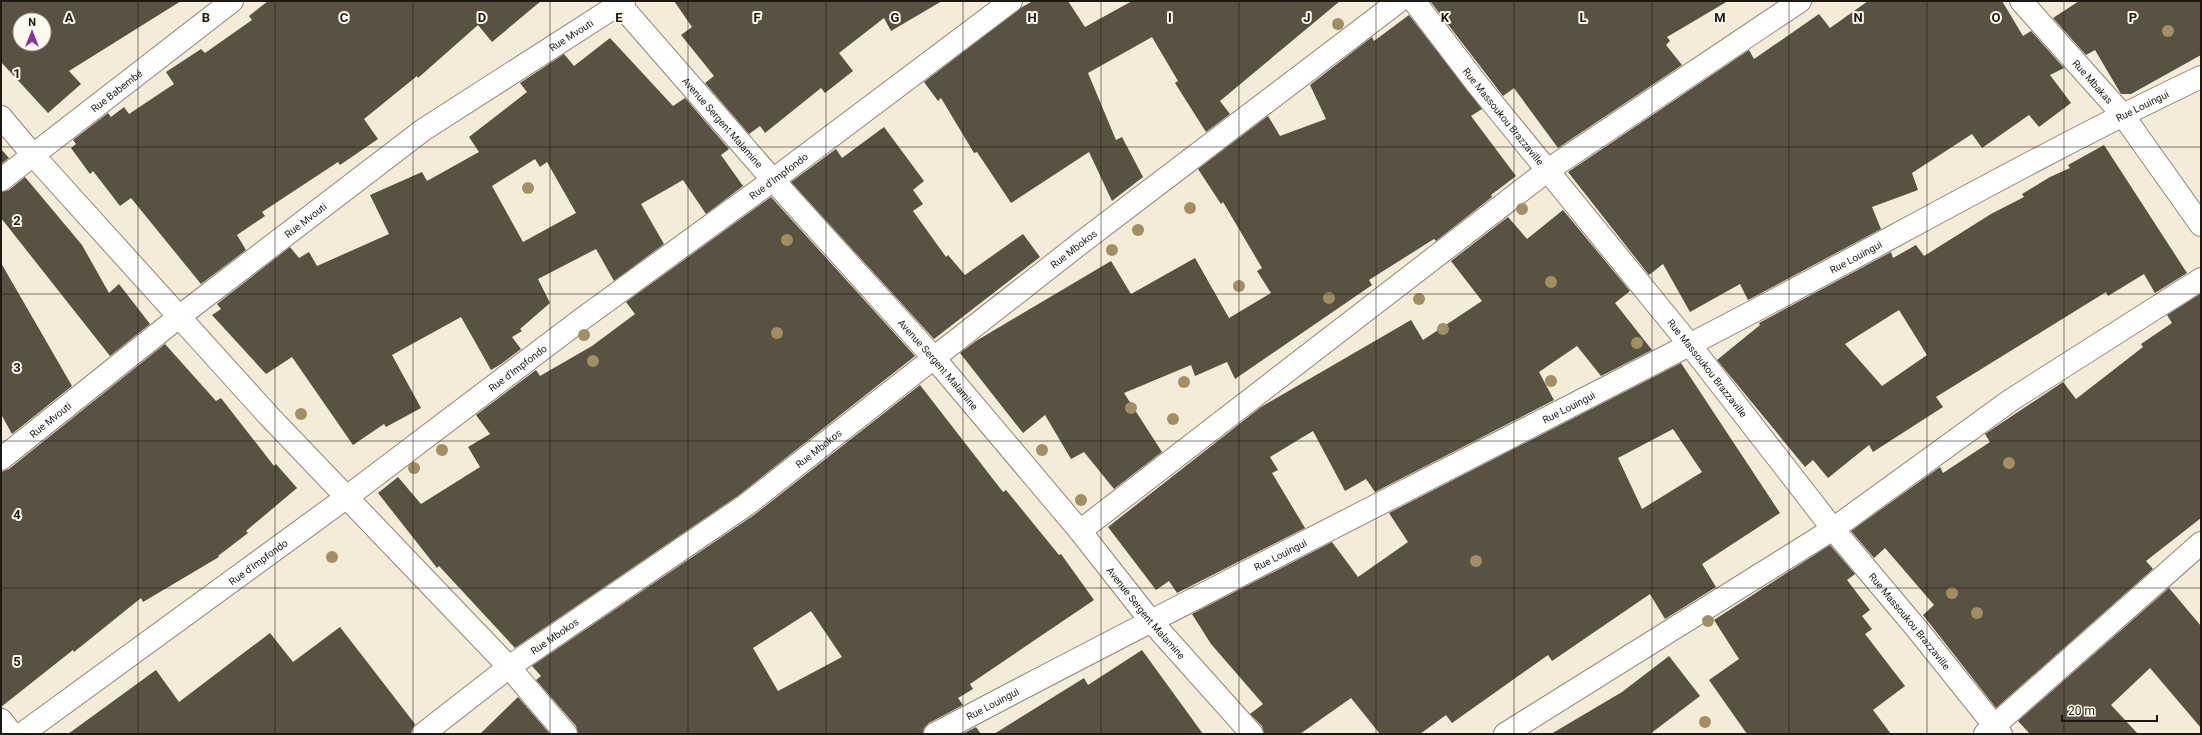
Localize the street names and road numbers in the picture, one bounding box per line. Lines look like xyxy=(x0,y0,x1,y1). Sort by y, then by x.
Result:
street label: Rue Mvouti xyxy=(547,17,595,53)
street label: Rue Mbakas xyxy=(2071,57,2115,106)
street label: Rue Massoukou Brazzaville xyxy=(1461,66,1546,167)
street label: Rue Babembé xyxy=(89,67,144,114)
street label: Avenue Sergent Malamine xyxy=(680,75,765,170)
street label: Rue Louingui xyxy=(2114,88,2170,123)
street label: Rue d'Impfondo xyxy=(747,150,810,201)
street label: Rue Mvouti xyxy=(282,200,329,240)
street label: Rue Mbokos xyxy=(1048,227,1099,270)
street label: Rue Louingui xyxy=(1828,238,1884,275)
street label: Avenue Sergent Malamine xyxy=(896,317,981,412)
street label: Rue Massoukou Brazzaville xyxy=(1666,317,1749,419)
street label: Rue d'Impfondo xyxy=(486,342,549,393)
street label: Rue Louingui xyxy=(1540,389,1597,425)
street label: Rue Mvouti xyxy=(27,400,73,440)
street label: Rue Mbokos xyxy=(793,427,844,470)
street label: Rue d'Impfondo xyxy=(226,537,290,587)
street label: Rue Louingui xyxy=(1252,537,1308,573)
street label: Avenue Sergent Malamine xyxy=(1105,565,1187,661)
street label: Rue Massoukou Brazzaville xyxy=(1867,571,1953,672)
street label: Rue Mbokos xyxy=(528,616,580,656)
street label: Rue Louingui xyxy=(964,685,1021,722)

